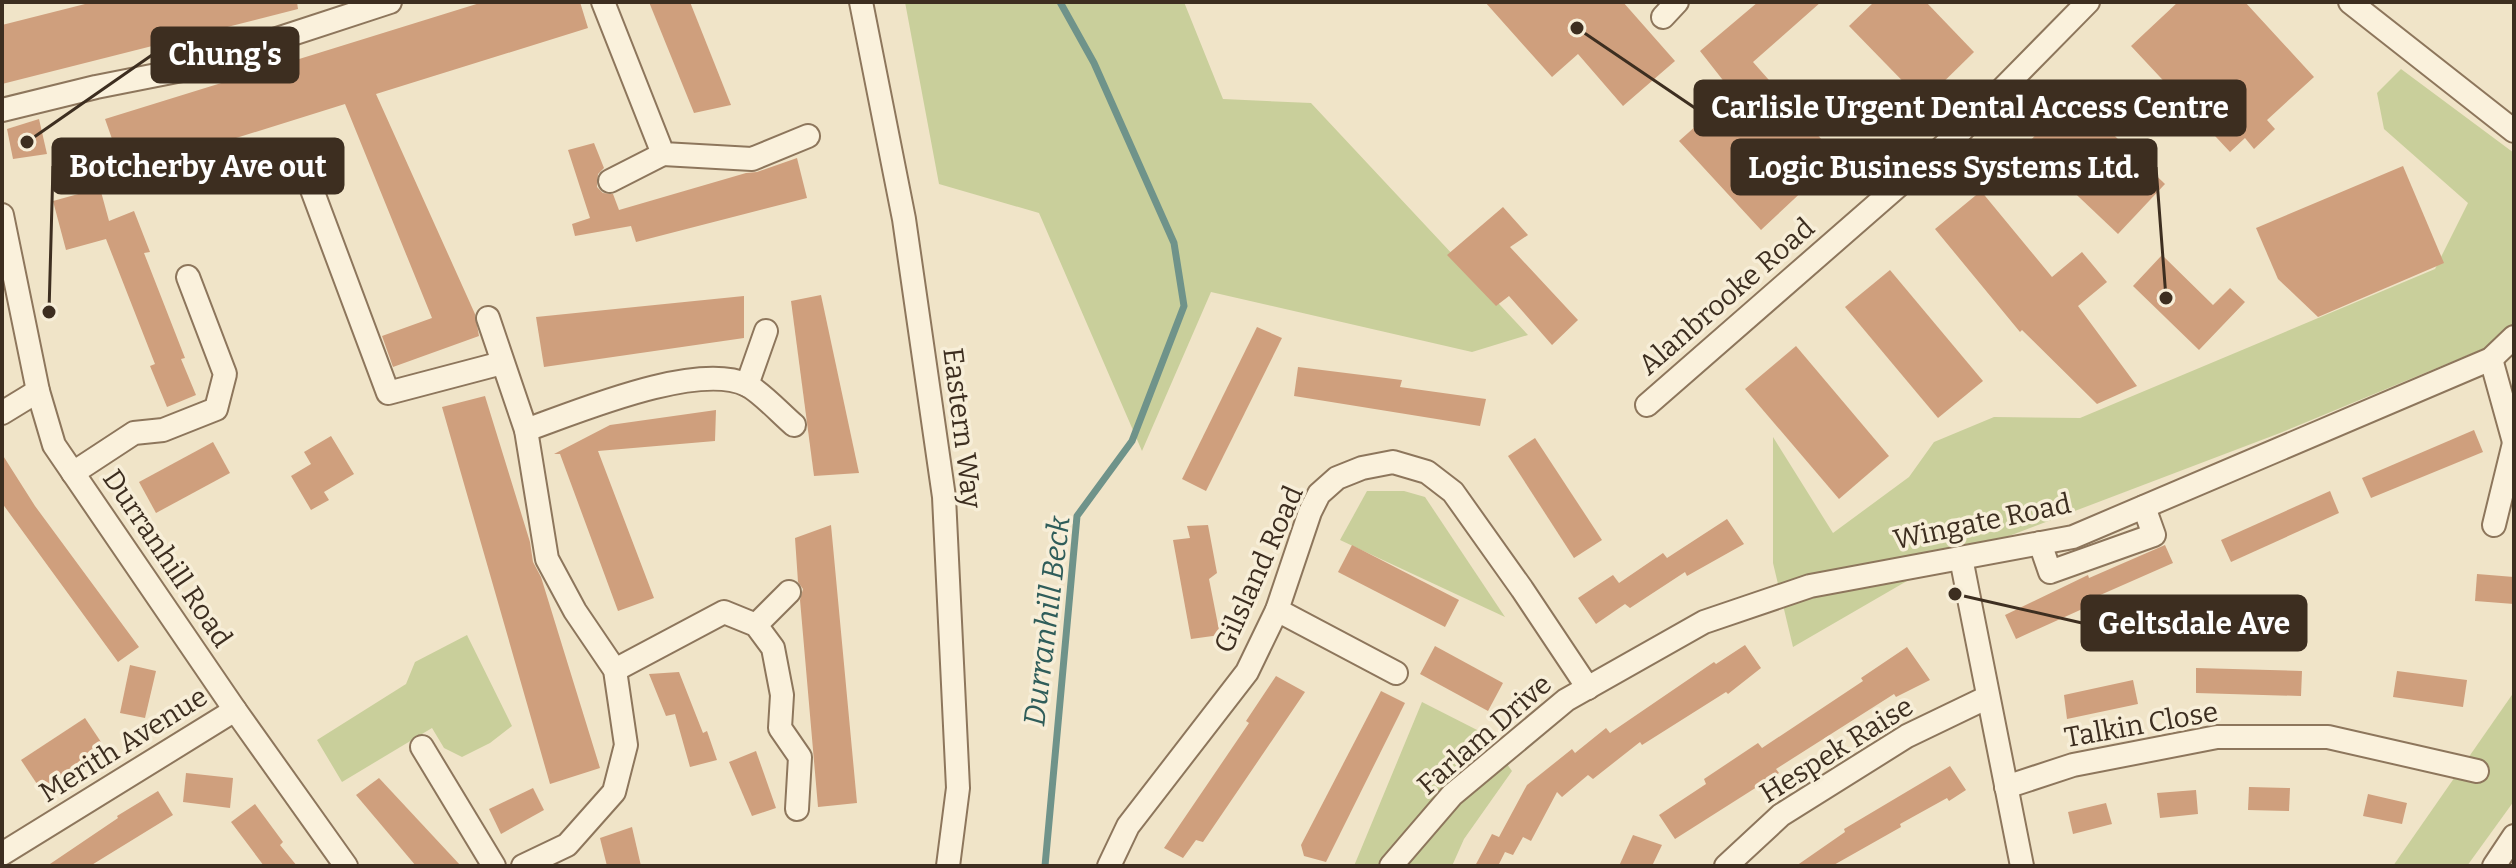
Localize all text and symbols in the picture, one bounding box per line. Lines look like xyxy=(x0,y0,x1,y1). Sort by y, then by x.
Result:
callout: Chung's xyxy=(152,28,298,82)
text: Chung's xyxy=(168,37,282,73)
callout: Carlisle Urgent Dental Access Centre xyxy=(1695,81,2245,135)
text: Carlisle Urgent Dental Access Centre xyxy=(1711,90,2229,126)
callout: Botcherby Ave out xyxy=(53,139,343,193)
callout: Logic Business Systems Ltd. xyxy=(1732,140,2156,194)
text: Botcherby Ave out xyxy=(69,149,327,185)
text: Logic Business Systems Ltd. xyxy=(1748,150,2140,186)
street label: Alanbrooke Road xyxy=(1632,211,1821,382)
street label: Eastern Way xyxy=(936,346,989,510)
street label: Durranhill Road xyxy=(96,463,239,653)
street label: Gilsland Road xyxy=(1207,481,1310,658)
street label: Wingate Road xyxy=(1890,487,2074,556)
water label: Durranhill Beck xyxy=(1016,513,1078,728)
callout: Geltsdale Ave xyxy=(2082,596,2306,650)
text: Geltsdale Ave xyxy=(2098,606,2290,642)
street label: Farlam Drive xyxy=(1411,667,1558,801)
street label: Merith Avenue xyxy=(33,680,213,809)
street label: Hespek Raise xyxy=(1754,689,1919,810)
street label: Talkin Close xyxy=(2062,695,2220,754)

